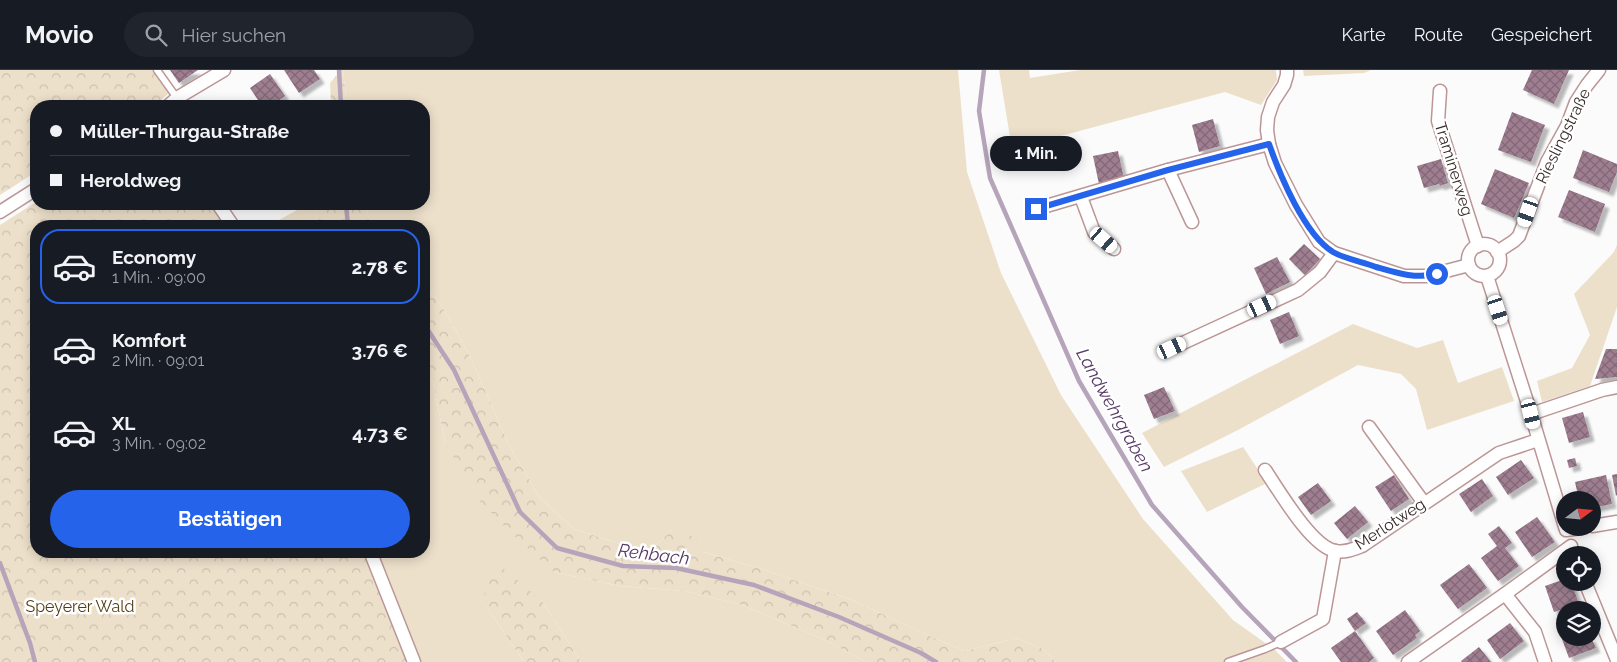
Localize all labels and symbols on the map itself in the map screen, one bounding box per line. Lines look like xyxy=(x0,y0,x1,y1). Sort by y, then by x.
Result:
street label: Rieslingstraße xyxy=(1532,85,1594,187)
street label: Traminerweg xyxy=(1431,120,1477,218)
callout: 1 Min. xyxy=(990,136,1082,172)
car xyxy=(1516,195,1539,229)
route end xyxy=(1025,198,1047,220)
car xyxy=(1087,224,1120,256)
route start xyxy=(1426,263,1448,285)
car xyxy=(1245,293,1278,319)
car xyxy=(1486,293,1509,327)
car xyxy=(1155,335,1188,361)
water label: Landwehrgraben xyxy=(1072,345,1158,475)
car xyxy=(1520,398,1541,430)
north arrow xyxy=(1556,491,1601,536)
street label: Merlotweg xyxy=(1351,494,1429,554)
water label: Rehbach xyxy=(617,539,691,569)
park label: Speyerer Wald xyxy=(26,597,135,616)

